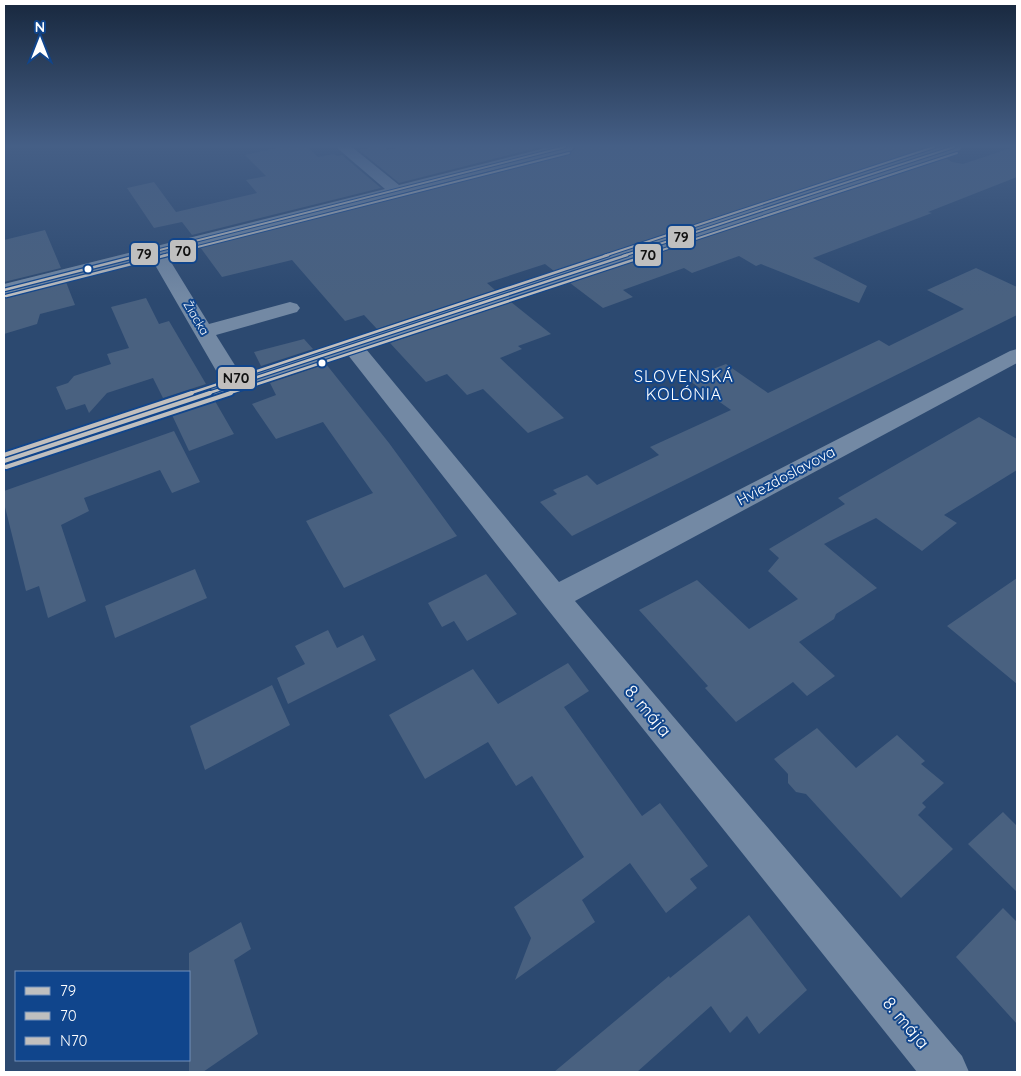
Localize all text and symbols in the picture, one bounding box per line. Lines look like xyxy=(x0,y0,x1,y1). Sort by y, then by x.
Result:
north arrow xyxy=(15,15,65,65)
text: N xyxy=(35,18,45,36)
line badge: 79 xyxy=(667,225,695,249)
text: 79 xyxy=(673,228,689,246)
line badge: 70 xyxy=(169,239,197,263)
line badge: 79 xyxy=(130,242,159,266)
text: 70 xyxy=(175,242,192,260)
line badge: 70 xyxy=(634,243,662,267)
text: 79 xyxy=(136,245,152,263)
text: 70 xyxy=(640,246,657,264)
unlabelled marker xyxy=(83,264,93,274)
street label: Žiacka xyxy=(180,298,212,338)
unlabelled marker xyxy=(317,358,327,368)
line badge: N70 xyxy=(217,366,256,390)
district label: SLOVENSKÁ KOLÓNIA xyxy=(634,366,734,404)
text: N70 xyxy=(223,369,250,387)
street label: Hviezdoslavova xyxy=(733,442,838,509)
street label: 8. mája xyxy=(620,680,677,741)
legend xyxy=(15,971,190,1061)
text: 79 xyxy=(60,981,76,1000)
street label: 8. mája xyxy=(878,992,935,1053)
text: 70 xyxy=(60,1006,77,1025)
text: N70 xyxy=(60,1031,88,1050)

